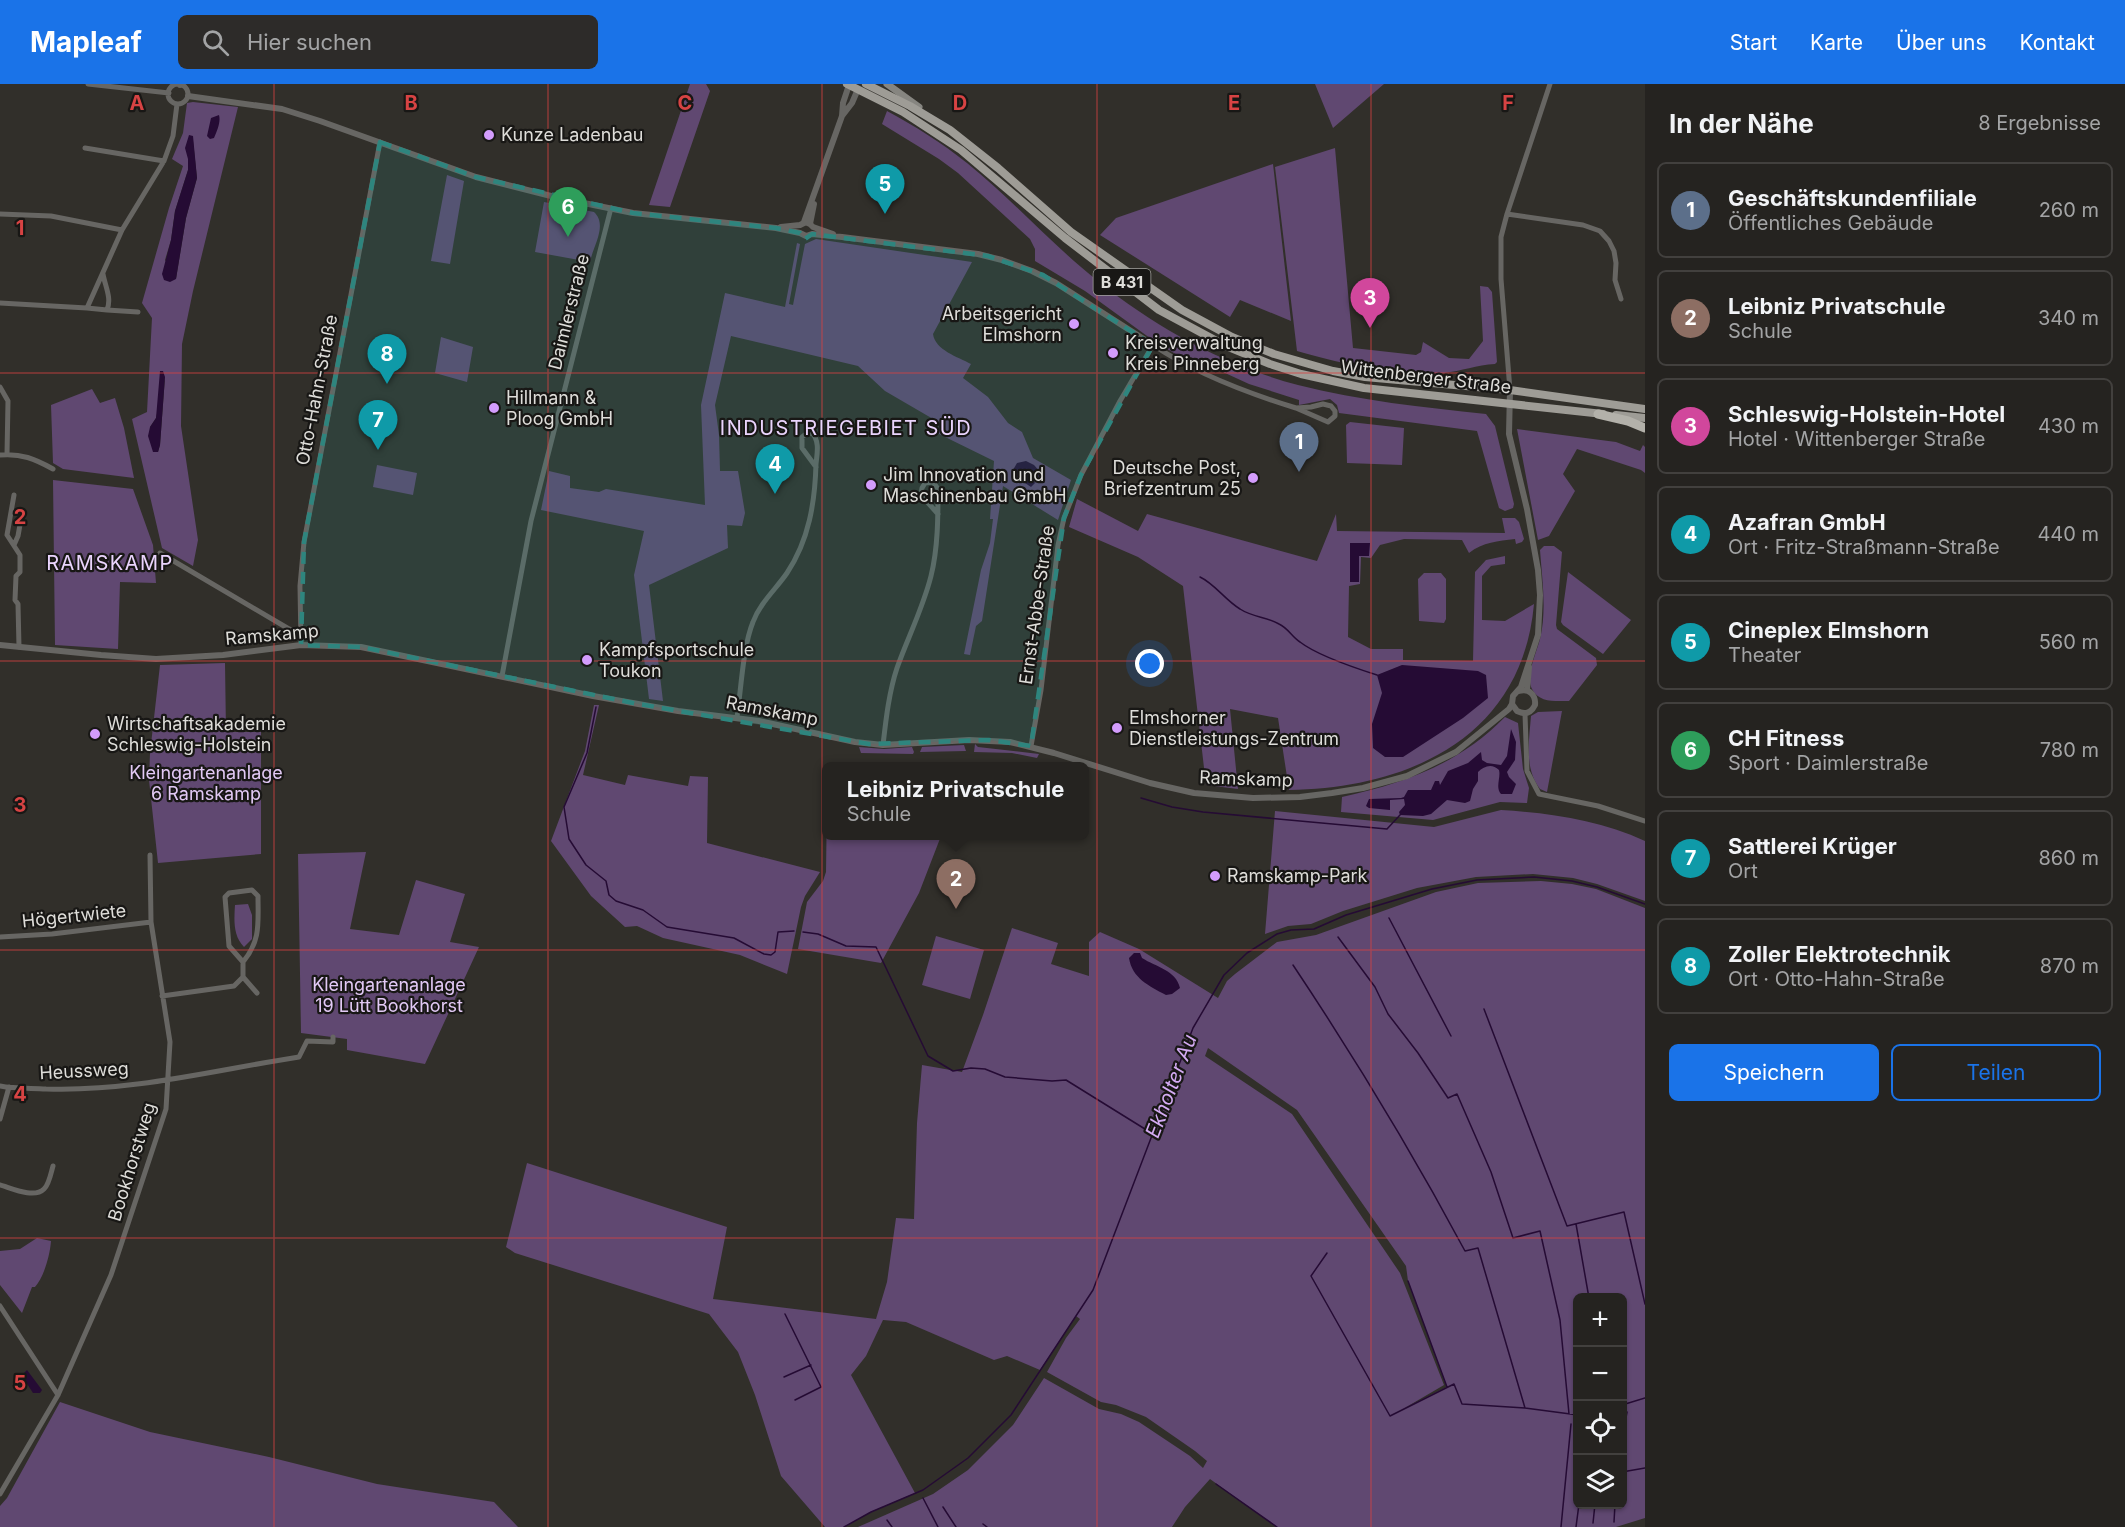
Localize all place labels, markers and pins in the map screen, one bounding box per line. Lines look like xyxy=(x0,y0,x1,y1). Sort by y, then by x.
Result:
place label: Kunze Ladenbau xyxy=(501,124,643,145)
marker: Kunze Ladenbau xyxy=(482,128,496,142)
pin: 5 xyxy=(866,164,904,214)
pin: 6 xyxy=(548,188,588,237)
pin: 3 xyxy=(1350,278,1390,328)
place label: Arbeitsgericht Elmshorn xyxy=(942,303,1062,345)
marker: Arbeitsgericht Elmshorn xyxy=(1067,317,1081,331)
place label: Kreisverwaltung Kreis Pinneberg xyxy=(1125,332,1263,374)
pin: 8 xyxy=(368,334,406,384)
marker: Kreisverwaltung Kreis Pinneberg xyxy=(1106,346,1120,360)
place label: Hillmann & Ploog GmbH xyxy=(506,387,613,429)
pin: 7 xyxy=(358,400,398,450)
marker: Hillmann & Ploog GmbH xyxy=(487,401,501,415)
pin: 1 xyxy=(1280,422,1318,472)
pin: 4 xyxy=(756,444,794,494)
place label: Deutsche Post, Briefzentrum 25 xyxy=(1104,457,1241,499)
place label: Jim Innovation und Maschinenbau GmbH xyxy=(883,464,1067,506)
marker: Deutsche Post, Briefzentrum 25 xyxy=(1246,471,1260,485)
marker: Jim Innovation und Maschinenbau GmbH xyxy=(864,478,878,492)
place label: Kampfsportschule Toukon xyxy=(599,639,754,681)
marker: Kampfsportschule Toukon xyxy=(580,653,594,667)
place label: Elmshorner Dienstleistungs-Zentrum xyxy=(1129,707,1339,749)
place label: Wirtschaftsakademie Schleswig-Holstein xyxy=(107,713,286,755)
marker: Elmshorner Dienstleistungs-Zentrum xyxy=(1110,721,1124,735)
marker: Wirtschaftsakademie Schleswig-Holstein xyxy=(88,727,102,741)
pin: 2 xyxy=(936,860,976,909)
place label: Ramskamp-Park xyxy=(1227,865,1368,886)
marker: Ramskamp-Park xyxy=(1208,869,1222,883)

